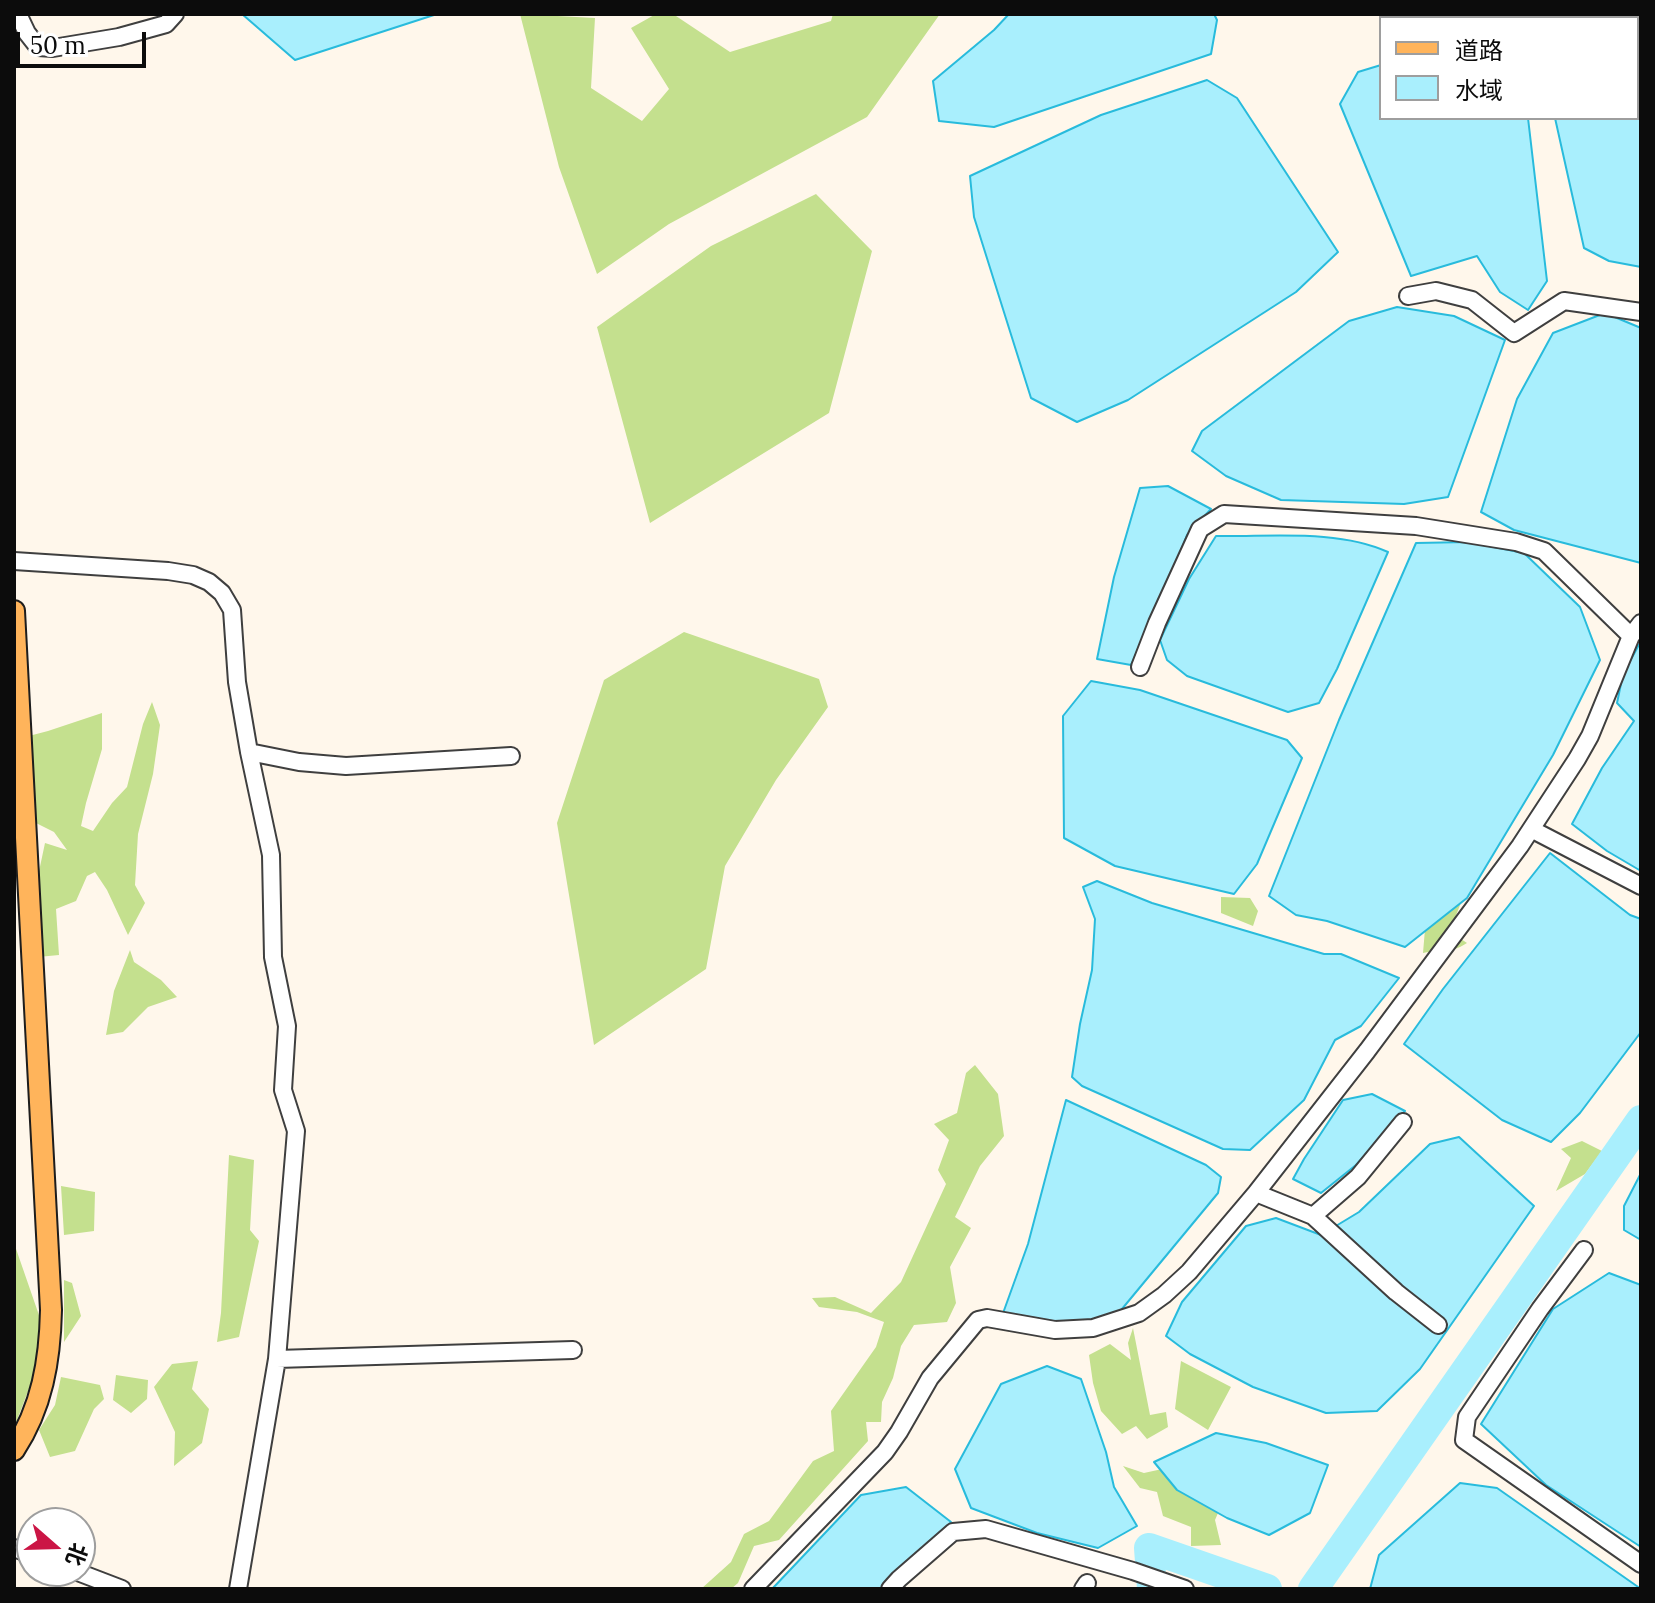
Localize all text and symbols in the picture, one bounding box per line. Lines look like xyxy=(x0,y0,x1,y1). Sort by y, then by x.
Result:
scale bar xyxy=(20,16,150,66)
legend xyxy=(1379,16,1639,120)
text: 50 m xyxy=(30,30,86,61)
text: 道路 xyxy=(1455,35,1503,66)
text: 水域 xyxy=(1455,75,1503,106)
north arrow xyxy=(16,1507,96,1587)
text: 北 xyxy=(60,1539,94,1570)

